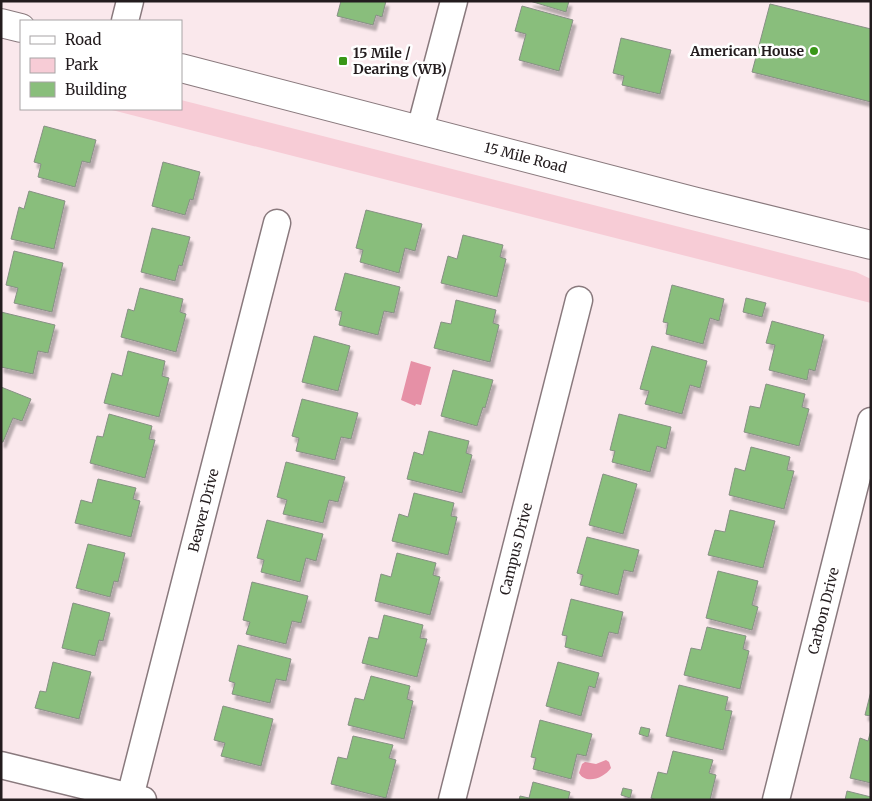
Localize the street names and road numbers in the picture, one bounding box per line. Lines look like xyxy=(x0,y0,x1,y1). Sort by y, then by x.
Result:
street label: 15 Mile Road xyxy=(482,138,569,177)
street label: Beaver Drive xyxy=(184,467,223,554)
street label: Campus Drive xyxy=(495,501,536,597)
street label: Carbon Drive xyxy=(804,566,843,656)

